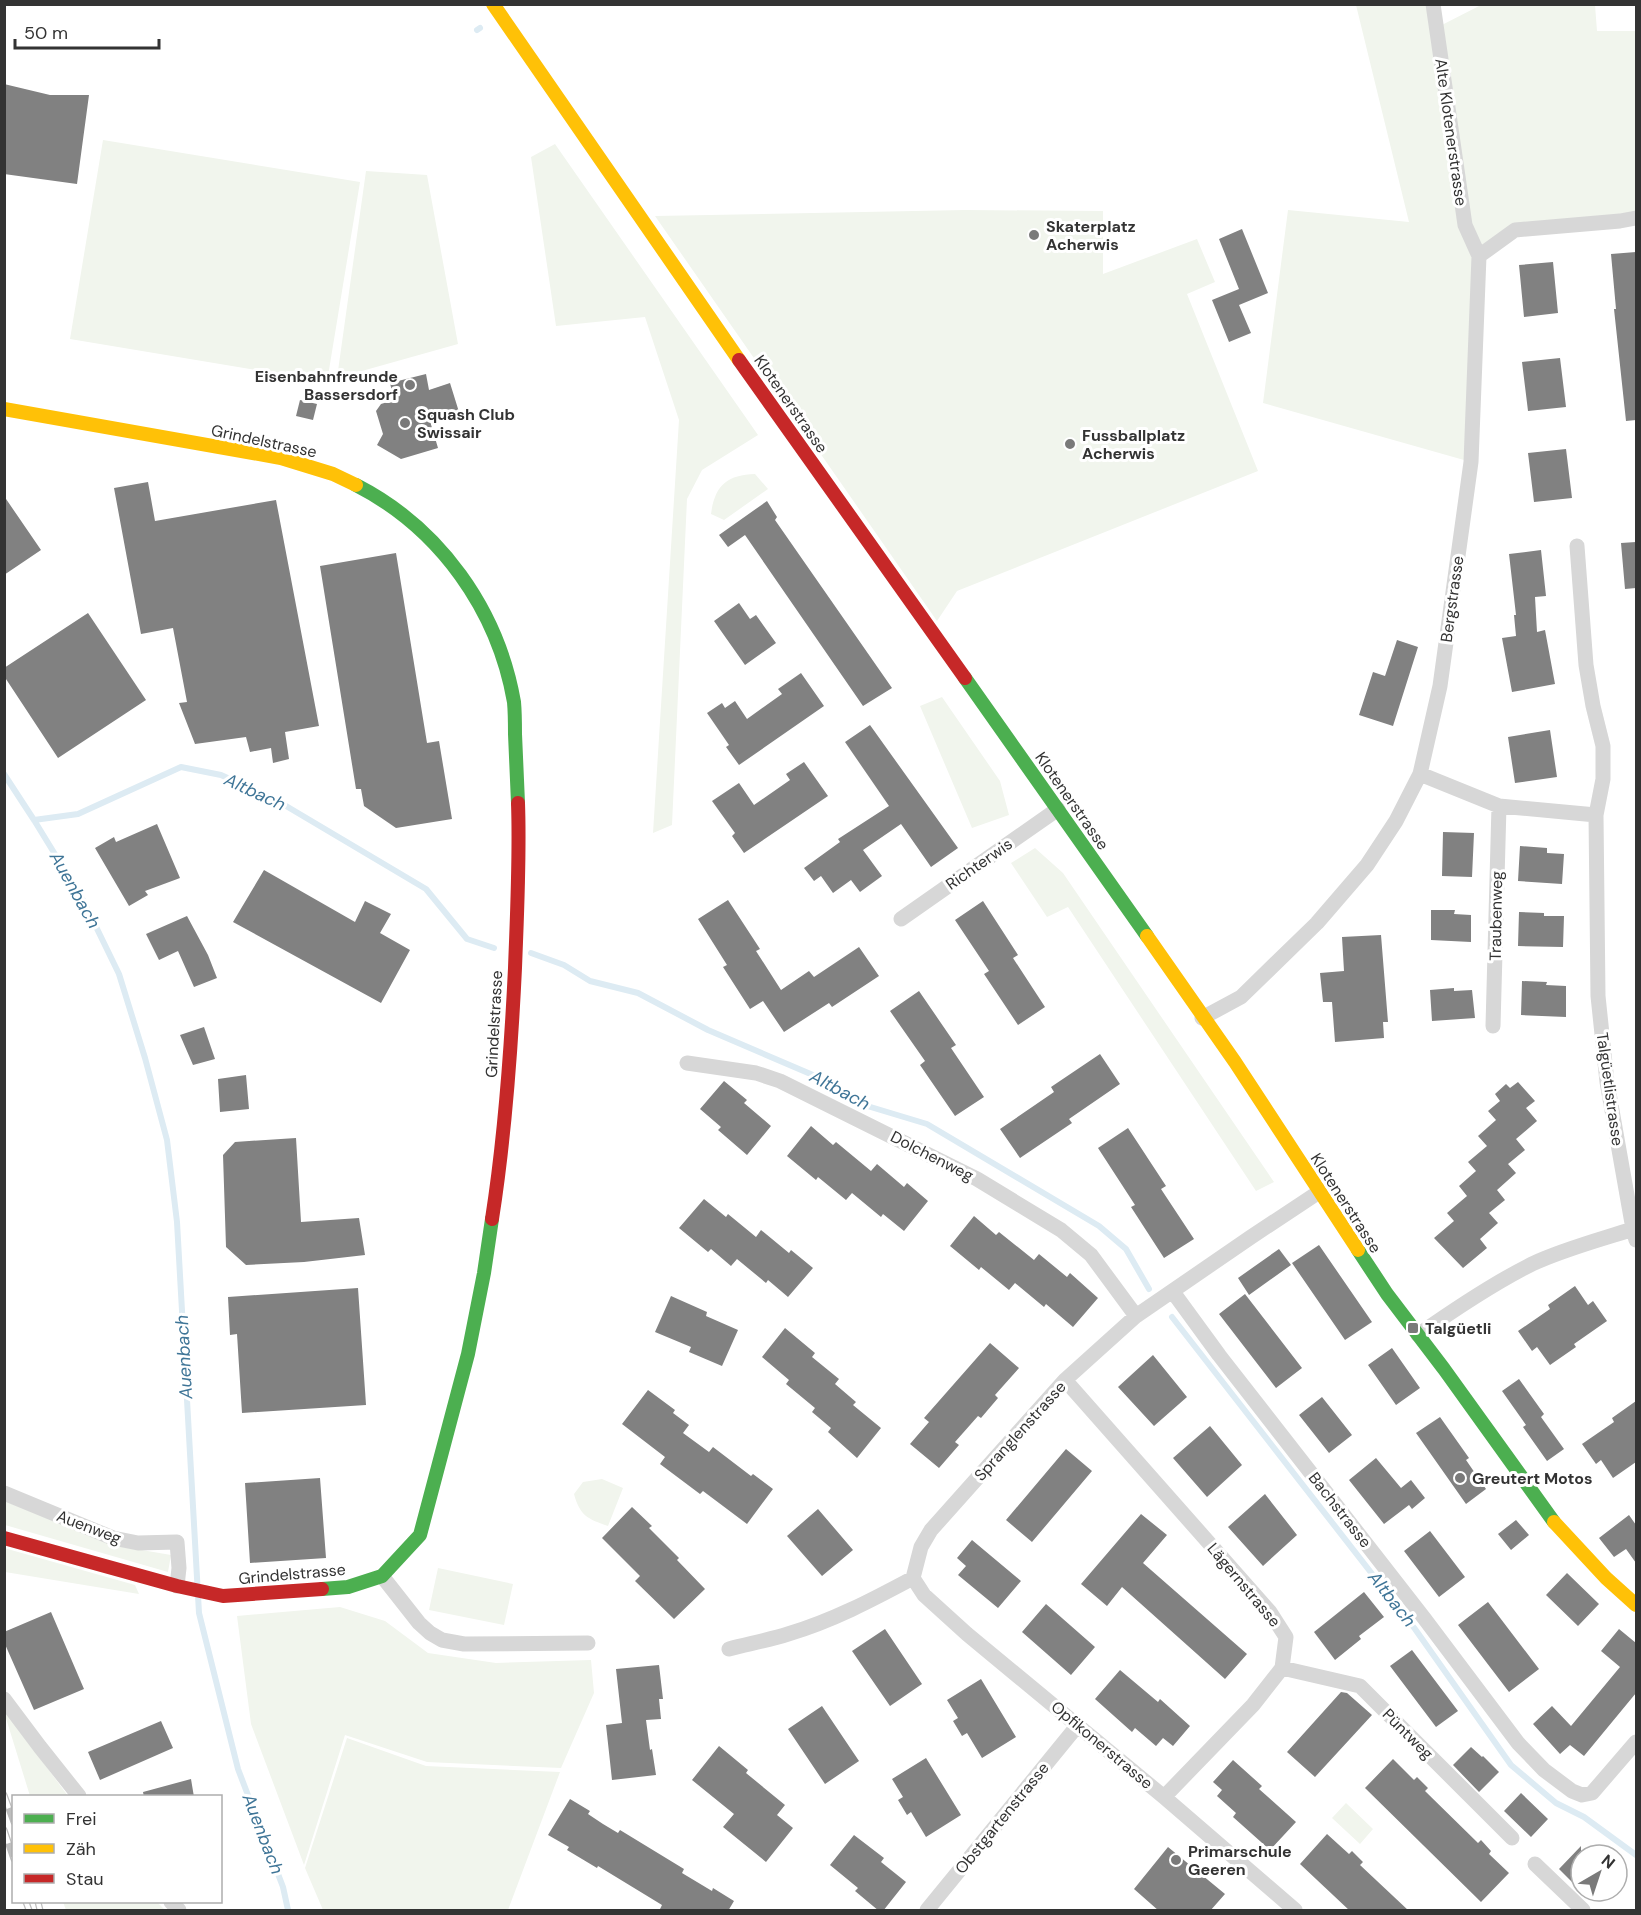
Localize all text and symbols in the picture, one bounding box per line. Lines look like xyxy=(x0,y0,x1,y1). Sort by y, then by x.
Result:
scale bar xyxy=(15,12,159,50)
text: 50 m xyxy=(24,21,68,45)
street label: Alte Klotenerstrasse xyxy=(1430,57,1472,207)
place label: Skaterplatz Acherwis xyxy=(1046,216,1136,255)
marker: Skaterplatz Acherwis xyxy=(1027,228,1041,242)
street label: Klotenerstrasse xyxy=(749,351,833,457)
place label: Eisenbahnfreunde Bassersdorf xyxy=(255,366,398,405)
marker: Eisenbahnfreunde Bassersdorf xyxy=(403,378,417,392)
place label: Squash Club Swissair xyxy=(417,404,515,443)
marker: Squash Club Swissair xyxy=(398,416,412,430)
street label: Grindelstrasse xyxy=(209,420,319,462)
place label: Fussballplatz Acherwis xyxy=(1082,425,1185,464)
marker: Fussballplatz Acherwis xyxy=(1063,437,1077,451)
street label: Bergstrasse xyxy=(1436,554,1468,644)
street label: Klotenerstrasse xyxy=(1030,748,1114,854)
water label: Altbach xyxy=(220,767,289,817)
street label: Richterwis xyxy=(942,833,1016,895)
water label: Auenbach xyxy=(44,846,106,933)
street label: Traubenweg xyxy=(1485,871,1507,961)
street label: Grindelstrasse xyxy=(481,970,507,1078)
street label: Talgüetlistrasse xyxy=(1592,1031,1628,1147)
water label: Altbach xyxy=(805,1064,874,1116)
street label: Dolchenweg xyxy=(887,1126,977,1186)
street label: Klotenerstrasse xyxy=(1306,1149,1386,1257)
water label: Auenbach xyxy=(170,1314,198,1401)
place label: Talgüetli xyxy=(1425,1318,1491,1339)
marker: Talgüetli xyxy=(1406,1321,1420,1335)
street label: Spranglenstrasse xyxy=(970,1377,1070,1485)
street label: Bachstrasse xyxy=(1304,1468,1376,1552)
place label: Greutert Motos xyxy=(1472,1468,1593,1489)
marker: Greutert Motos xyxy=(1453,1471,1467,1485)
street label: Auenweg xyxy=(54,1505,124,1549)
street label: Lägernstrasse xyxy=(1203,1539,1285,1631)
street label: Grindelstrasse xyxy=(238,1559,346,1589)
water label: Altbach xyxy=(1362,1565,1421,1632)
street label: Opfikonerstrasse xyxy=(1047,1696,1157,1794)
street label: Püntweg xyxy=(1378,1704,1438,1764)
street label: Obstgartenstrasse xyxy=(950,1758,1054,1878)
water label: Auenbach xyxy=(236,1789,289,1878)
legend xyxy=(12,1795,222,1903)
text: Frei xyxy=(66,1807,97,1831)
text: Zäh xyxy=(66,1837,96,1861)
place label: Primarschule Geeren xyxy=(1188,1841,1292,1880)
north arrow xyxy=(1569,1843,1629,1903)
text: N xyxy=(1597,1850,1619,1874)
marker: Primarschule Geeren xyxy=(1169,1853,1183,1867)
text: Stau xyxy=(66,1867,104,1891)

